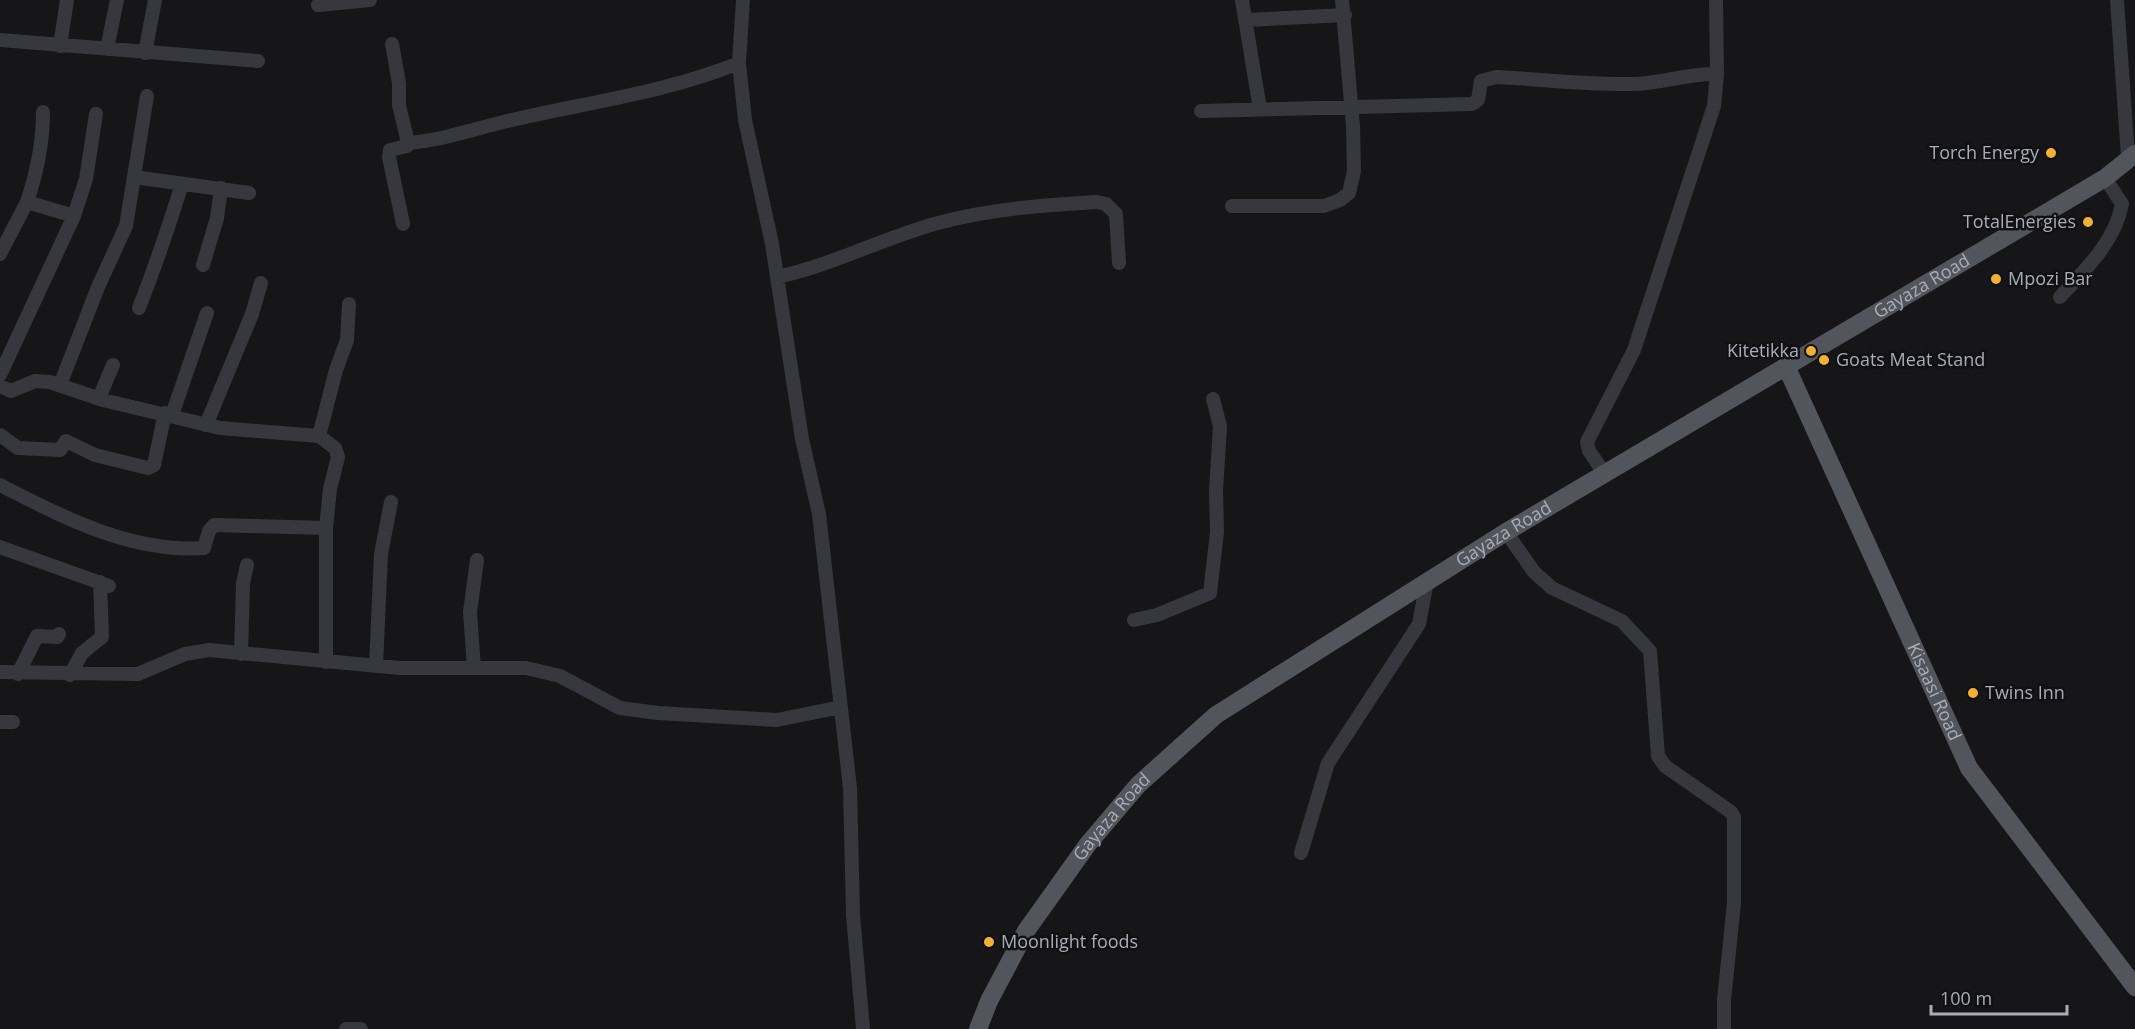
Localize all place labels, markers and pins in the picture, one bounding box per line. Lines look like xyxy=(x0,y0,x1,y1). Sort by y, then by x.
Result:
place label: Torch Energy xyxy=(1929,140,2040,164)
marker: Torch Energy xyxy=(2044,146,2058,160)
place label: TotalEnergies xyxy=(1963,209,2076,233)
marker: TotalEnergies xyxy=(2081,215,2095,229)
place label: Mpozi Bar xyxy=(2008,266,2093,290)
marker: Mpozi Bar xyxy=(1989,272,2003,286)
place label: Kitetikka xyxy=(1727,338,1799,362)
marker: Kitetikka xyxy=(1804,344,1818,358)
place label: Goats Meat Stand xyxy=(1836,347,1985,371)
marker: Goats Meat Stand xyxy=(1817,353,1831,367)
place label: Twins Inn xyxy=(1985,680,2065,704)
marker: Twins Inn xyxy=(1966,686,1980,700)
place label: Moonlight foods xyxy=(1001,929,1138,953)
marker: Moonlight foods xyxy=(982,935,996,949)

